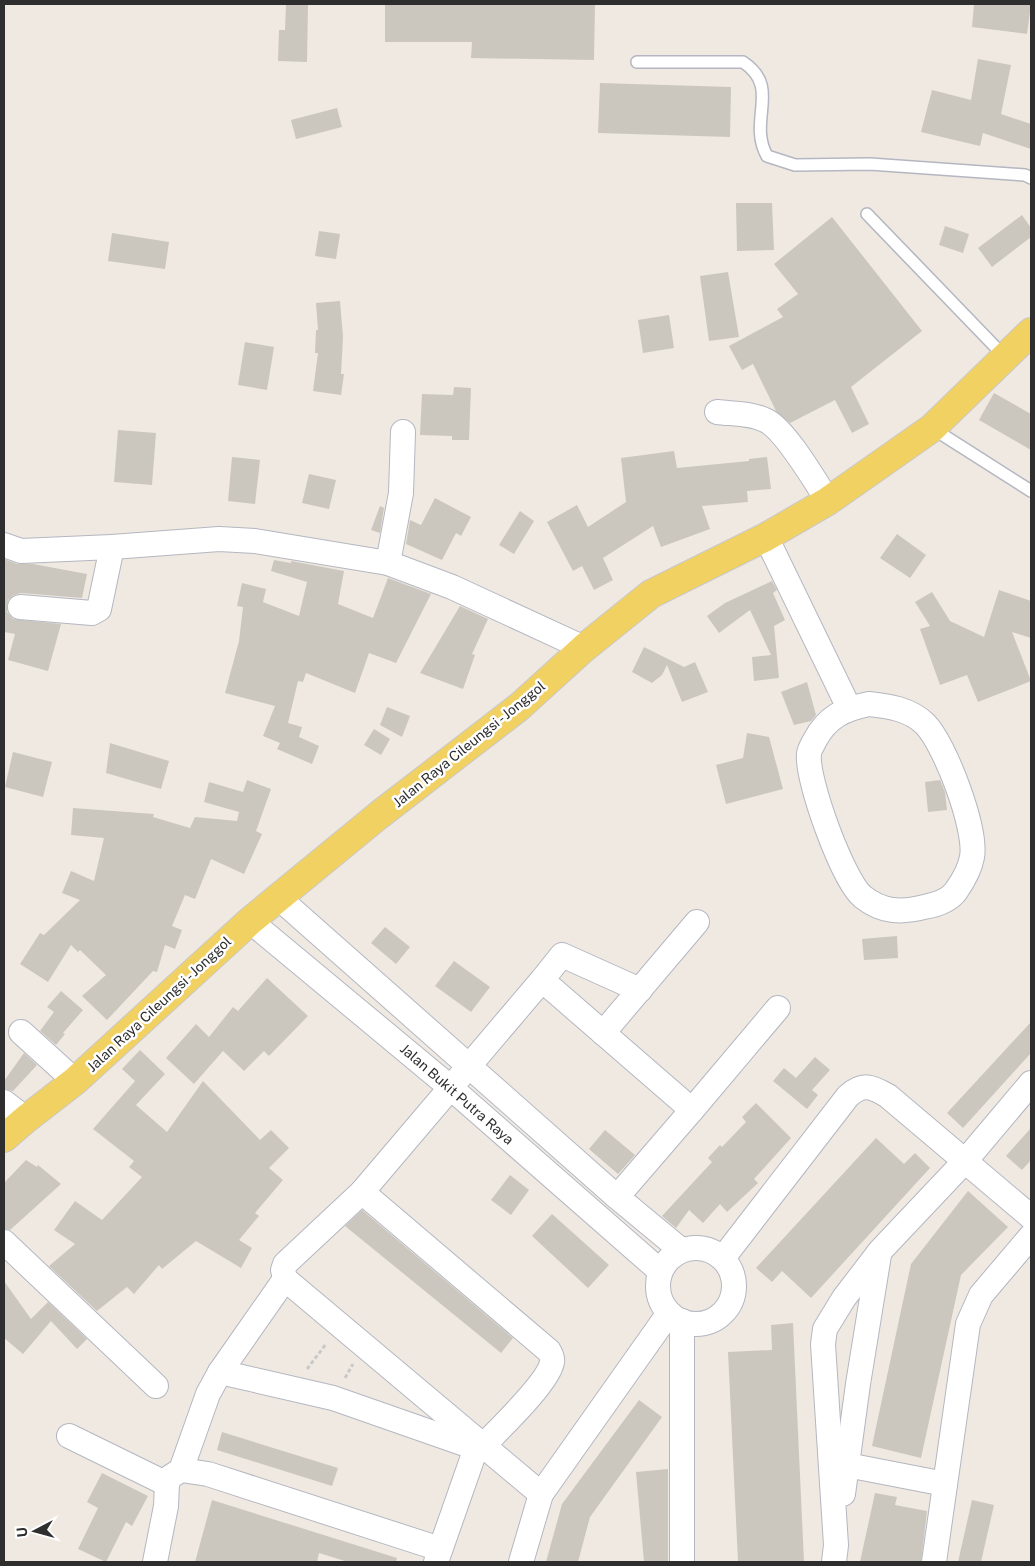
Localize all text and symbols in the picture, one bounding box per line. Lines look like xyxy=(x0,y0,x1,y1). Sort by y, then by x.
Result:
street label: Jalan Raya Cileungsi - Jonggol xyxy=(390,678,548,810)
street label: Jalan Raya Cileungsi - Jonggol xyxy=(84,933,234,1075)
street label: Jalan Bukit Putra Raya xyxy=(397,1040,517,1148)
north arrow xyxy=(10,1506,60,1556)
text: U xyxy=(14,1526,31,1538)

